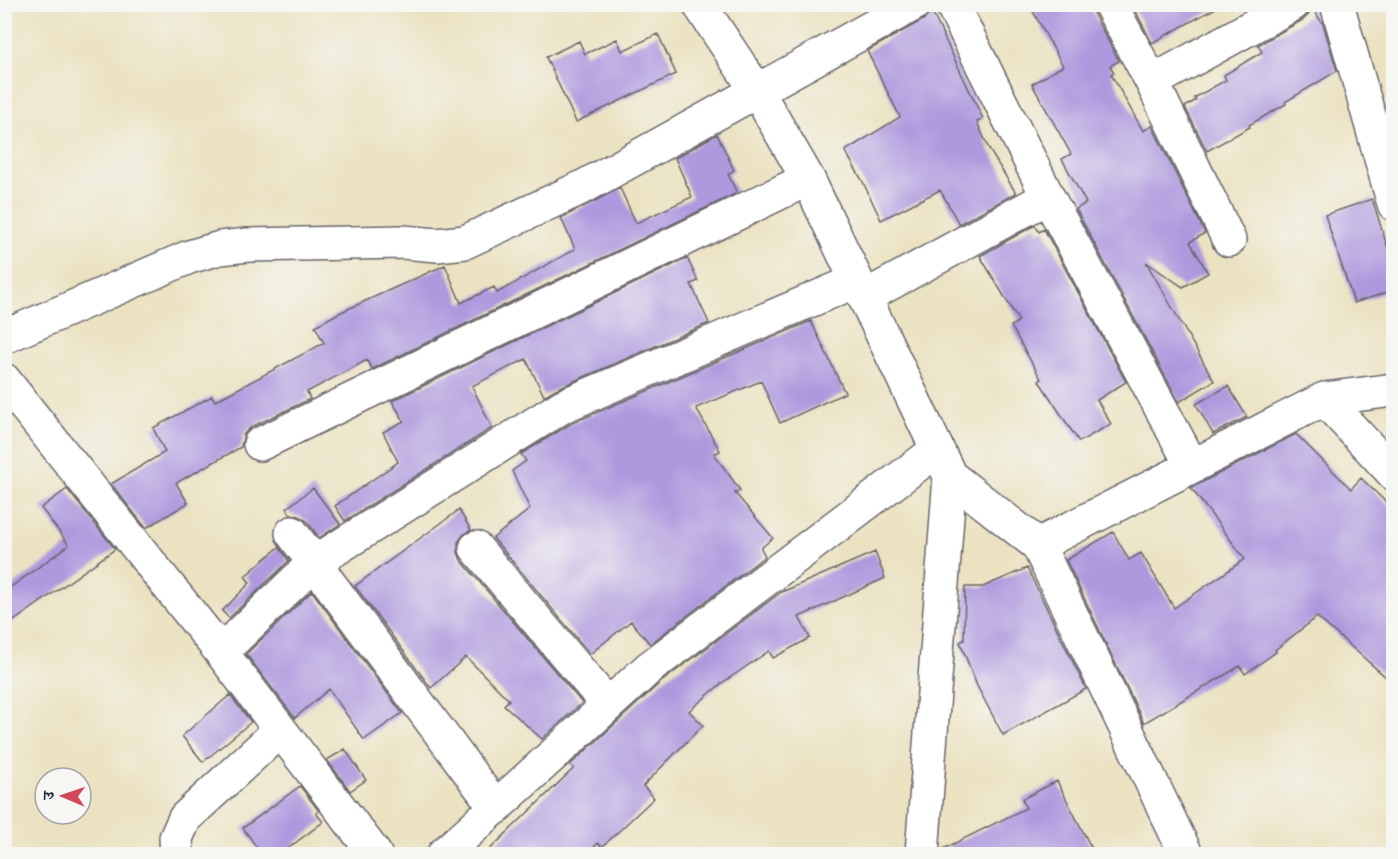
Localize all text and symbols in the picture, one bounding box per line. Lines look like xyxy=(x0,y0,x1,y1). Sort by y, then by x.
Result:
north arrow xyxy=(33,766,93,826)
text: उ xyxy=(40,789,60,801)

